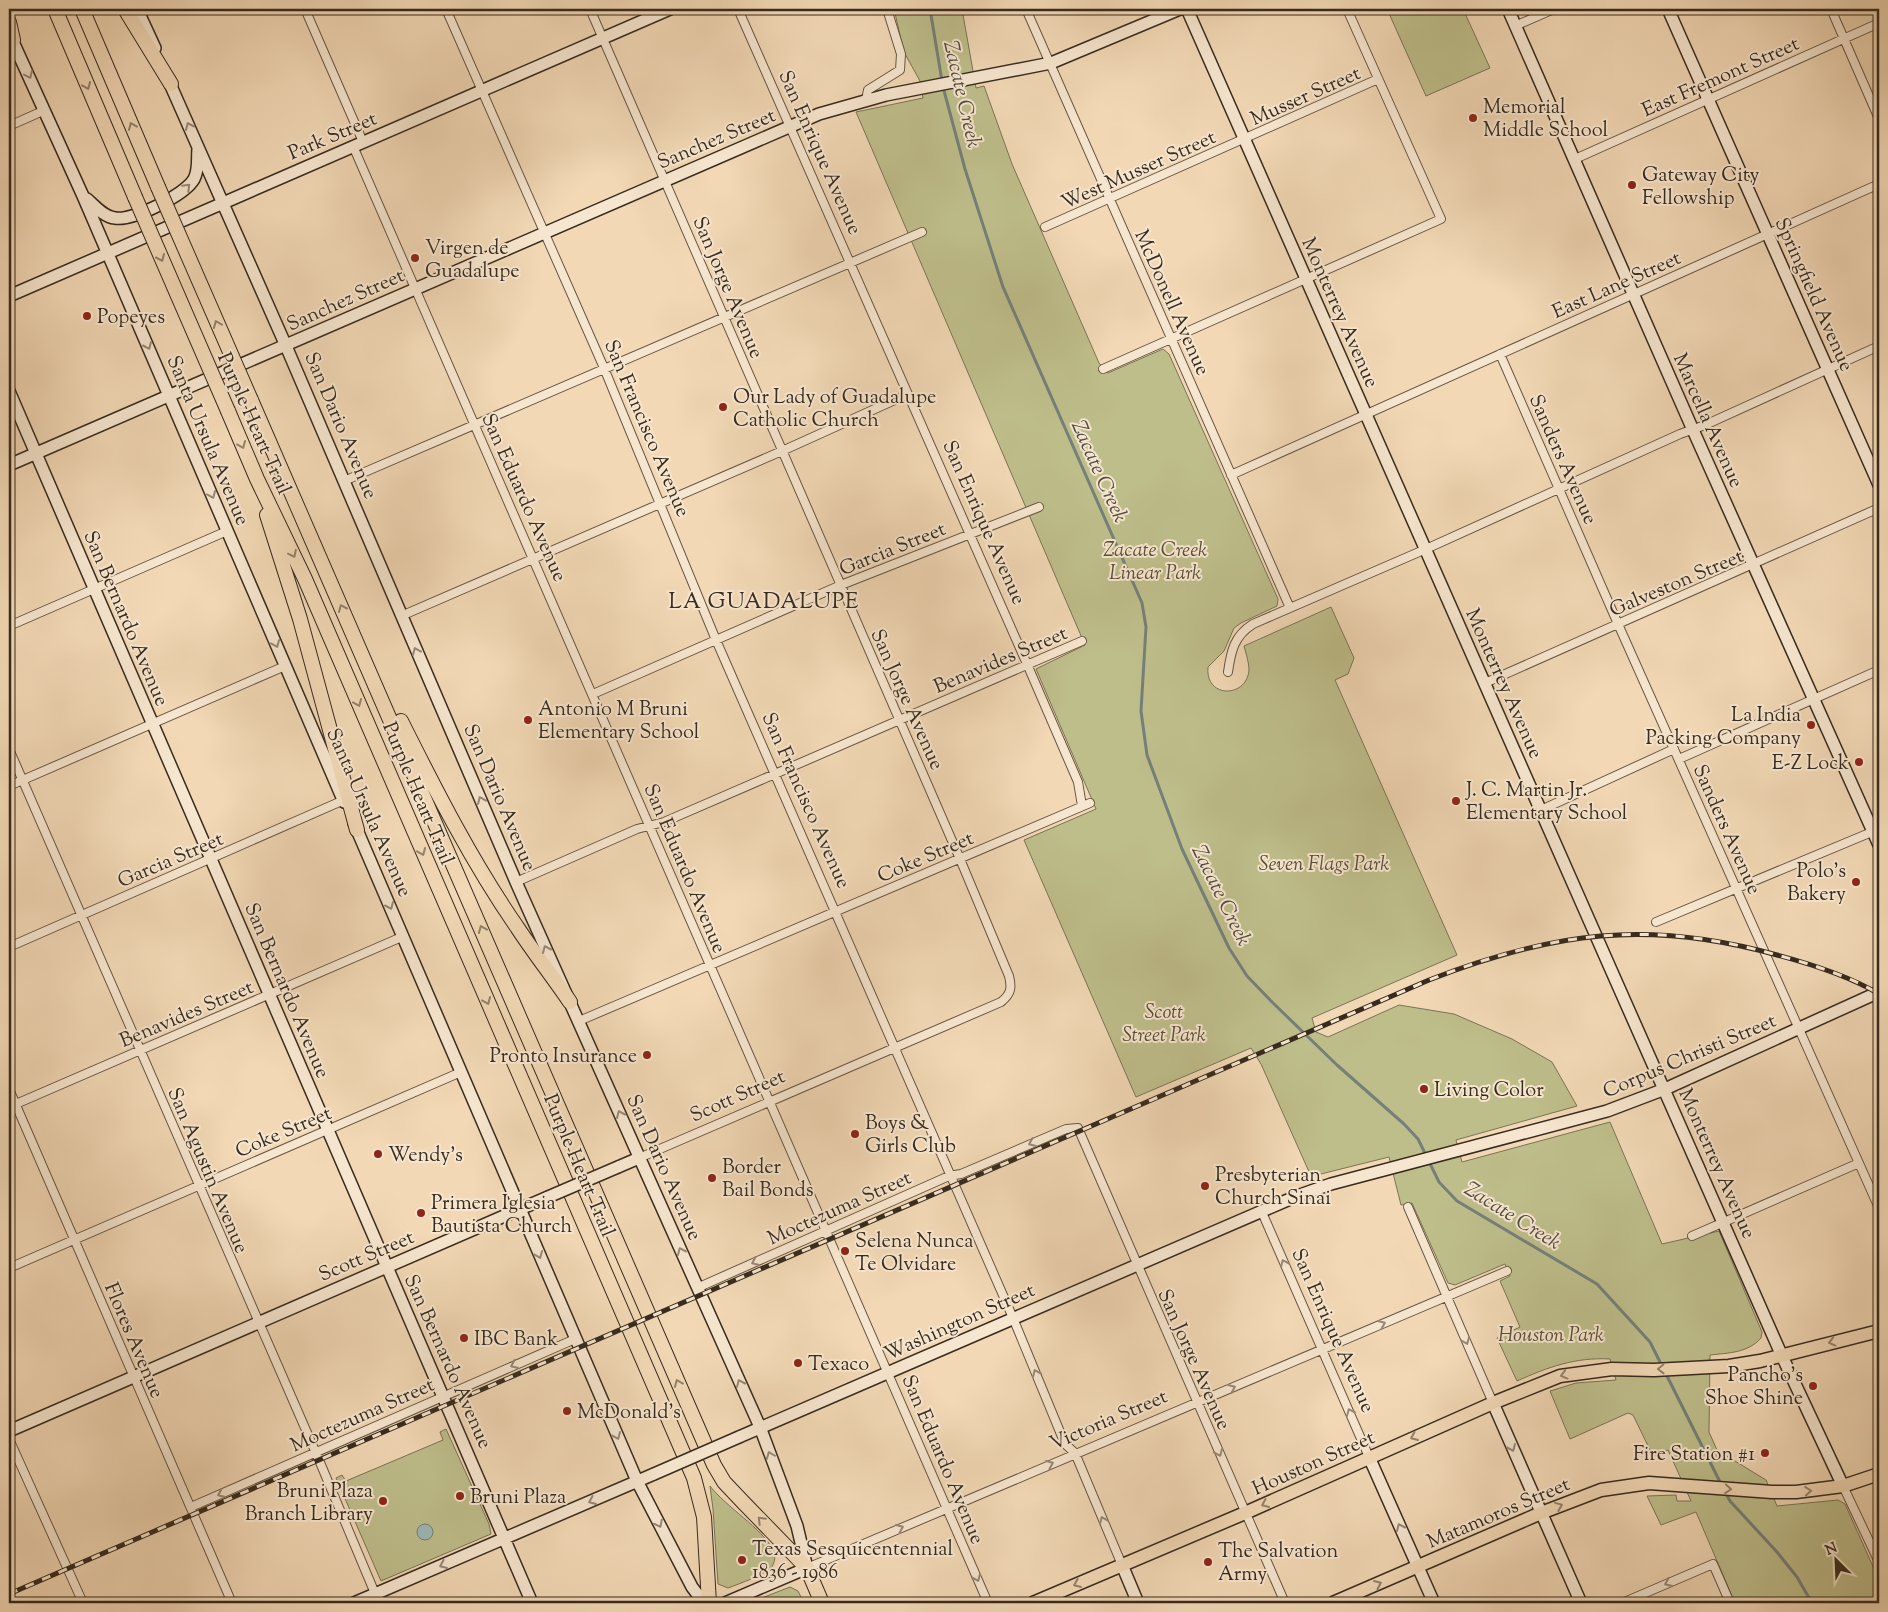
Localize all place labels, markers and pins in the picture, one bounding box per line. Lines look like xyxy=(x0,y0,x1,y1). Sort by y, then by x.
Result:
place label: Memorial Middle School xyxy=(1483,94,1608,146)
marker: Memorial Middle School xyxy=(1467,112,1479,124)
place label: Gateway City Fellowship xyxy=(1642,162,1760,214)
marker: Gateway City Fellowship xyxy=(1626,179,1638,191)
place label: Virgen de Guadalupe xyxy=(425,235,520,287)
marker: Virgen de Guadalupe xyxy=(409,252,421,264)
place label: Popeyes xyxy=(97,304,165,333)
marker: Popeyes xyxy=(81,310,93,322)
place label: Our Lady of Guadalupe Catholic Church xyxy=(733,384,936,436)
marker: Our Lady of Guadalupe Catholic Church xyxy=(717,401,729,413)
place label: Antonio M Bruni Elementary School xyxy=(538,696,700,748)
place label: La India Packing Company xyxy=(1646,702,1801,754)
marker: Antonio M Bruni Elementary School xyxy=(522,714,534,726)
marker: La India Packing Company xyxy=(1805,719,1817,731)
place label: E-Z Lock xyxy=(1772,750,1849,779)
marker: E-Z Lock xyxy=(1853,756,1865,768)
place label: J. C. Martin Jr. Elementary School xyxy=(1465,777,1628,829)
marker: J. C. Martin Jr. Elementary School xyxy=(1450,795,1462,807)
place label: Polo's Bakery xyxy=(1787,858,1846,910)
marker: Polo's Bakery xyxy=(1850,876,1862,888)
place label: Pronto Insurance xyxy=(489,1043,637,1072)
marker: Pronto Insurance xyxy=(641,1049,653,1061)
place label: Living Color xyxy=(1434,1077,1544,1106)
marker: Living Color xyxy=(1418,1083,1430,1095)
place label: Boys & Girls Club xyxy=(865,1110,956,1162)
marker: Boys & Girls Club xyxy=(849,1128,861,1140)
place label: Wendy's xyxy=(388,1142,463,1171)
marker: Wendy's xyxy=(372,1148,384,1160)
place label: Border Bail Bonds xyxy=(722,1154,814,1206)
place label: Presbyterian Church Sinai xyxy=(1215,1162,1331,1214)
marker: Border Bail Bonds xyxy=(706,1172,718,1184)
marker: Presbyterian Church Sinai xyxy=(1199,1180,1211,1192)
place label: Primera Iglesia Bautista Church xyxy=(431,1190,572,1242)
marker: Primera Iglesia Bautista Church xyxy=(415,1207,427,1219)
place label: Selena Nunca Te Olvidare xyxy=(855,1228,973,1280)
marker: Selena Nunca Te Olvidare xyxy=(839,1245,851,1257)
place label: IBC Bank xyxy=(474,1326,558,1355)
marker: IBC Bank xyxy=(458,1332,470,1344)
place label: Texaco xyxy=(808,1351,869,1380)
marker: Texaco xyxy=(792,1357,804,1369)
place label: Pancho's Shoe Shine xyxy=(1705,1362,1803,1414)
marker: Pancho's Shoe Shine xyxy=(1807,1380,1819,1392)
place label: McDonald's xyxy=(577,1399,681,1428)
marker: McDonald's xyxy=(561,1405,573,1417)
place label: Fire Station #1 xyxy=(1633,1441,1755,1470)
marker: Fire Station #1 xyxy=(1759,1447,1771,1459)
place label: Bruni Plaza Branch Library xyxy=(245,1478,373,1530)
place label: Bruni Plaza xyxy=(470,1484,566,1513)
marker: Bruni Plaza xyxy=(454,1490,466,1502)
marker: Bruni Plaza Branch Library xyxy=(377,1495,389,1507)
place label: Texas Sesquicentennial 1836 - 1986 xyxy=(752,1536,954,1588)
place label: The Salvation Army xyxy=(1218,1538,1339,1590)
marker: Texas Sesquicentennial 1836 - 1986 xyxy=(736,1554,748,1566)
marker: The Salvation Army xyxy=(1202,1556,1214,1568)

